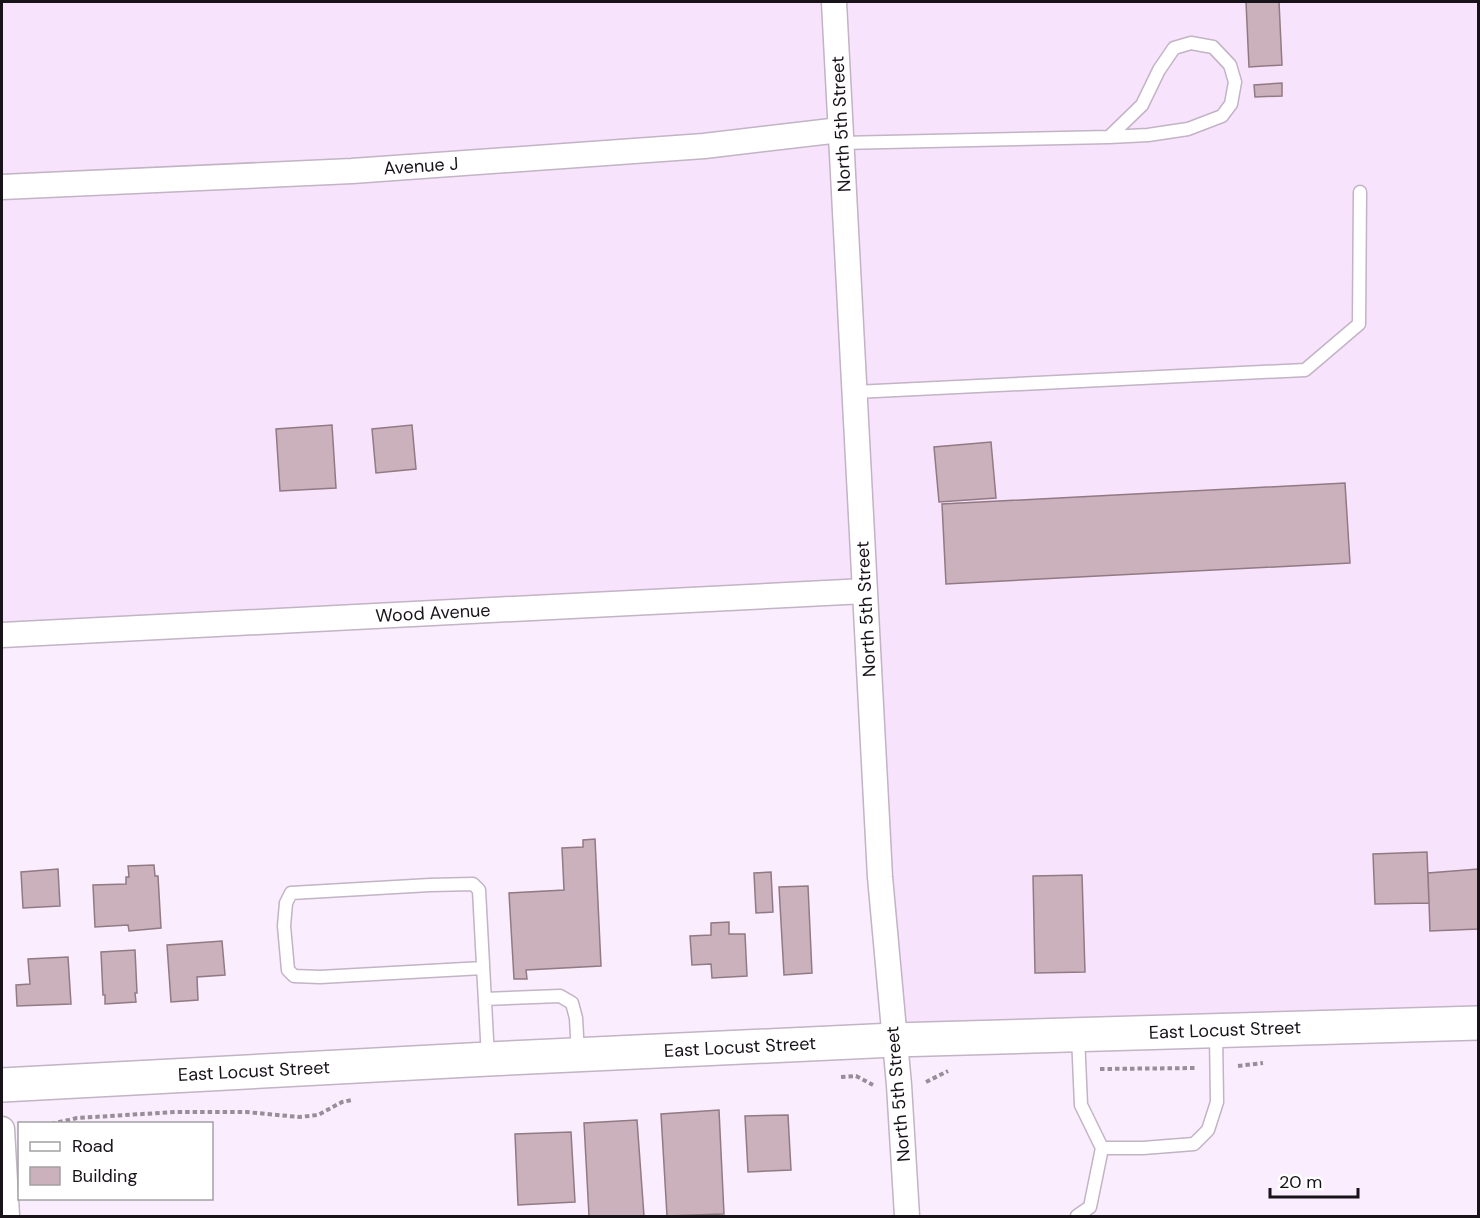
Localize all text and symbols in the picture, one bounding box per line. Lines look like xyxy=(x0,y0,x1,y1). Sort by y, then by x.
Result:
street label: North 5th Street xyxy=(825,55,857,193)
street label: Avenue J xyxy=(383,151,459,181)
street label: North 5th Street xyxy=(850,540,882,678)
street label: Wood Avenue xyxy=(375,598,491,628)
street label: East Locust Street xyxy=(1148,1015,1302,1045)
street label: North 5th Street xyxy=(880,1025,916,1163)
street label: East Locust Street xyxy=(663,1031,817,1063)
street label: East Locust Street xyxy=(177,1055,331,1087)
legend xyxy=(18,1122,213,1200)
text: Road xyxy=(72,1134,114,1158)
scale bar xyxy=(1270,1161,1358,1199)
text: Building xyxy=(72,1164,137,1188)
text: 20 m xyxy=(1279,1170,1322,1194)

